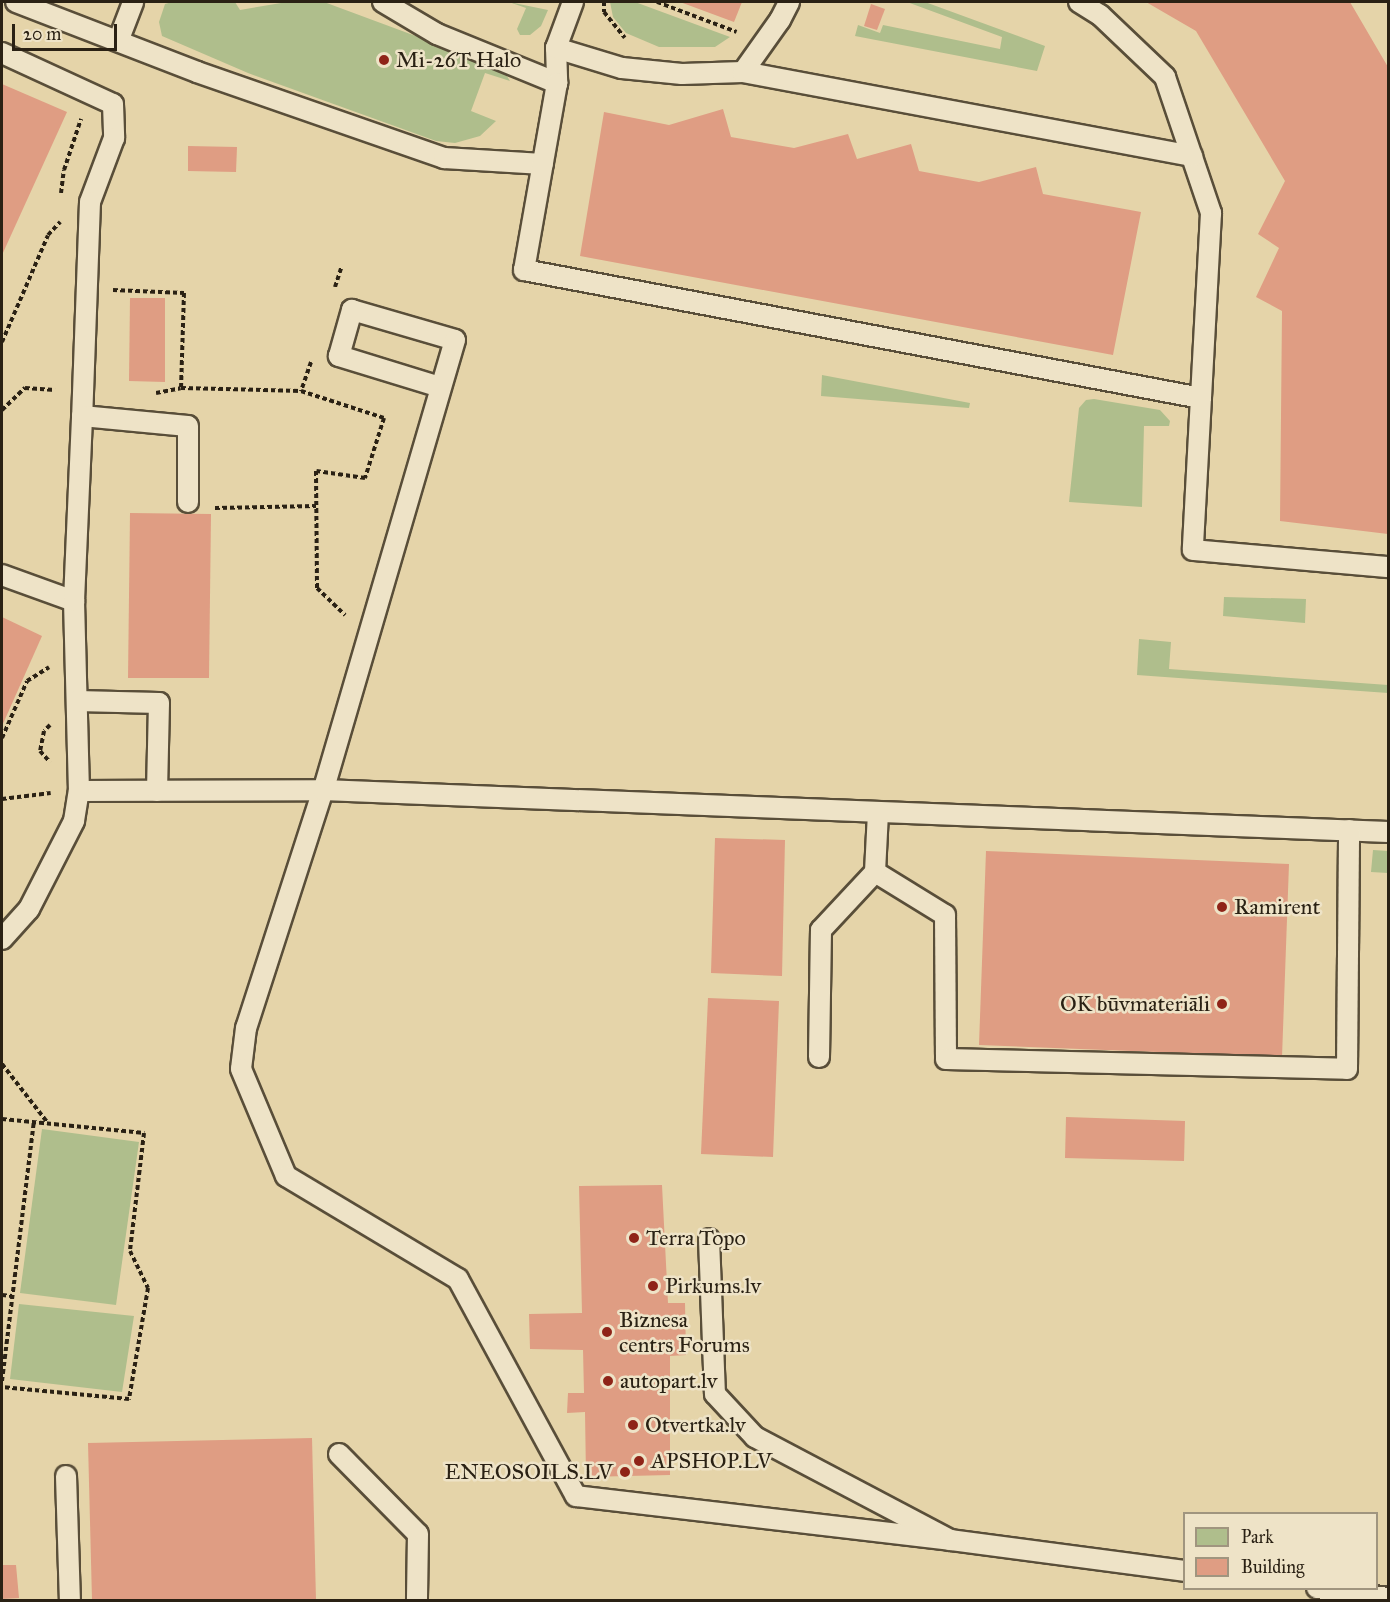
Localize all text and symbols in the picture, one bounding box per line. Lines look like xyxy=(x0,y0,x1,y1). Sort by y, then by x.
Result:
scale bar xyxy=(15,12,120,50)
text: 20 m xyxy=(23,23,61,45)
place label: Mi-26T Halo xyxy=(396,47,521,73)
marker: Mi-26T Halo xyxy=(377,53,391,67)
place label: Ramirent xyxy=(1234,894,1320,920)
marker: Ramirent xyxy=(1215,900,1229,914)
place label: OK būvmateriāli xyxy=(1060,991,1210,1017)
marker: OK būvmateriāli xyxy=(1215,997,1229,1011)
place label: Terra Topo xyxy=(646,1225,746,1251)
marker: Terra Topo xyxy=(627,1231,641,1245)
place label: Pirkums.lv xyxy=(665,1273,761,1299)
marker: Pirkums.lv xyxy=(646,1279,660,1293)
place label: Biznesa centrs Forums xyxy=(619,1306,750,1358)
marker: Biznesa centrs Forums xyxy=(600,1325,614,1339)
place label: autopart.lv xyxy=(620,1368,717,1394)
marker: autopart.lv xyxy=(601,1374,615,1388)
place label: Otvertka.lv xyxy=(645,1412,746,1438)
marker: Otvertka.lv xyxy=(626,1418,640,1432)
place label: APSHOP.LV xyxy=(651,1448,772,1474)
marker: APSHOP.LV xyxy=(632,1454,646,1468)
place label: ENEOSOILS.LV xyxy=(445,1459,613,1485)
marker: ENEOSOILS.LV xyxy=(618,1465,632,1479)
legend xyxy=(1183,1512,1378,1590)
text: Park xyxy=(1241,1526,1274,1548)
text: Building xyxy=(1241,1556,1304,1578)

